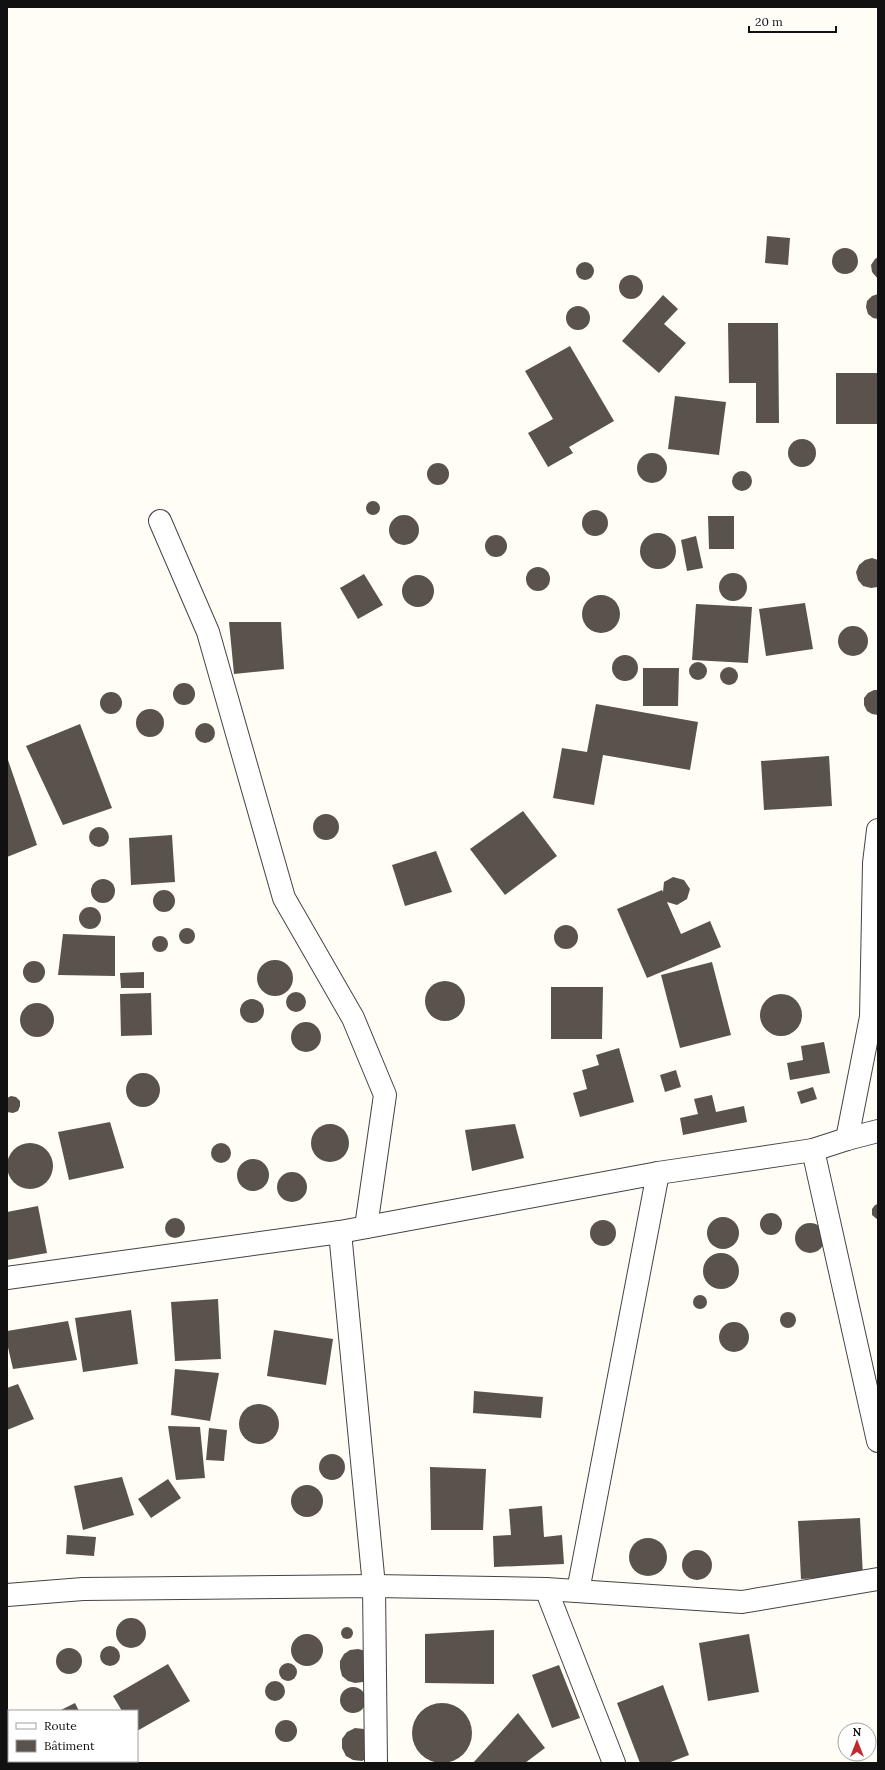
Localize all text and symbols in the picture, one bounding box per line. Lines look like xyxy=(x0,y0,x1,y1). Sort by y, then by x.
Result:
scale bar xyxy=(749,8,836,34)
text: 20 m xyxy=(755,14,783,29)
legend xyxy=(8,1710,138,1762)
text: Route xyxy=(44,1718,77,1733)
north arrow xyxy=(837,1722,877,1762)
text: N xyxy=(853,1725,862,1739)
text: Bâtiment xyxy=(44,1738,95,1753)

